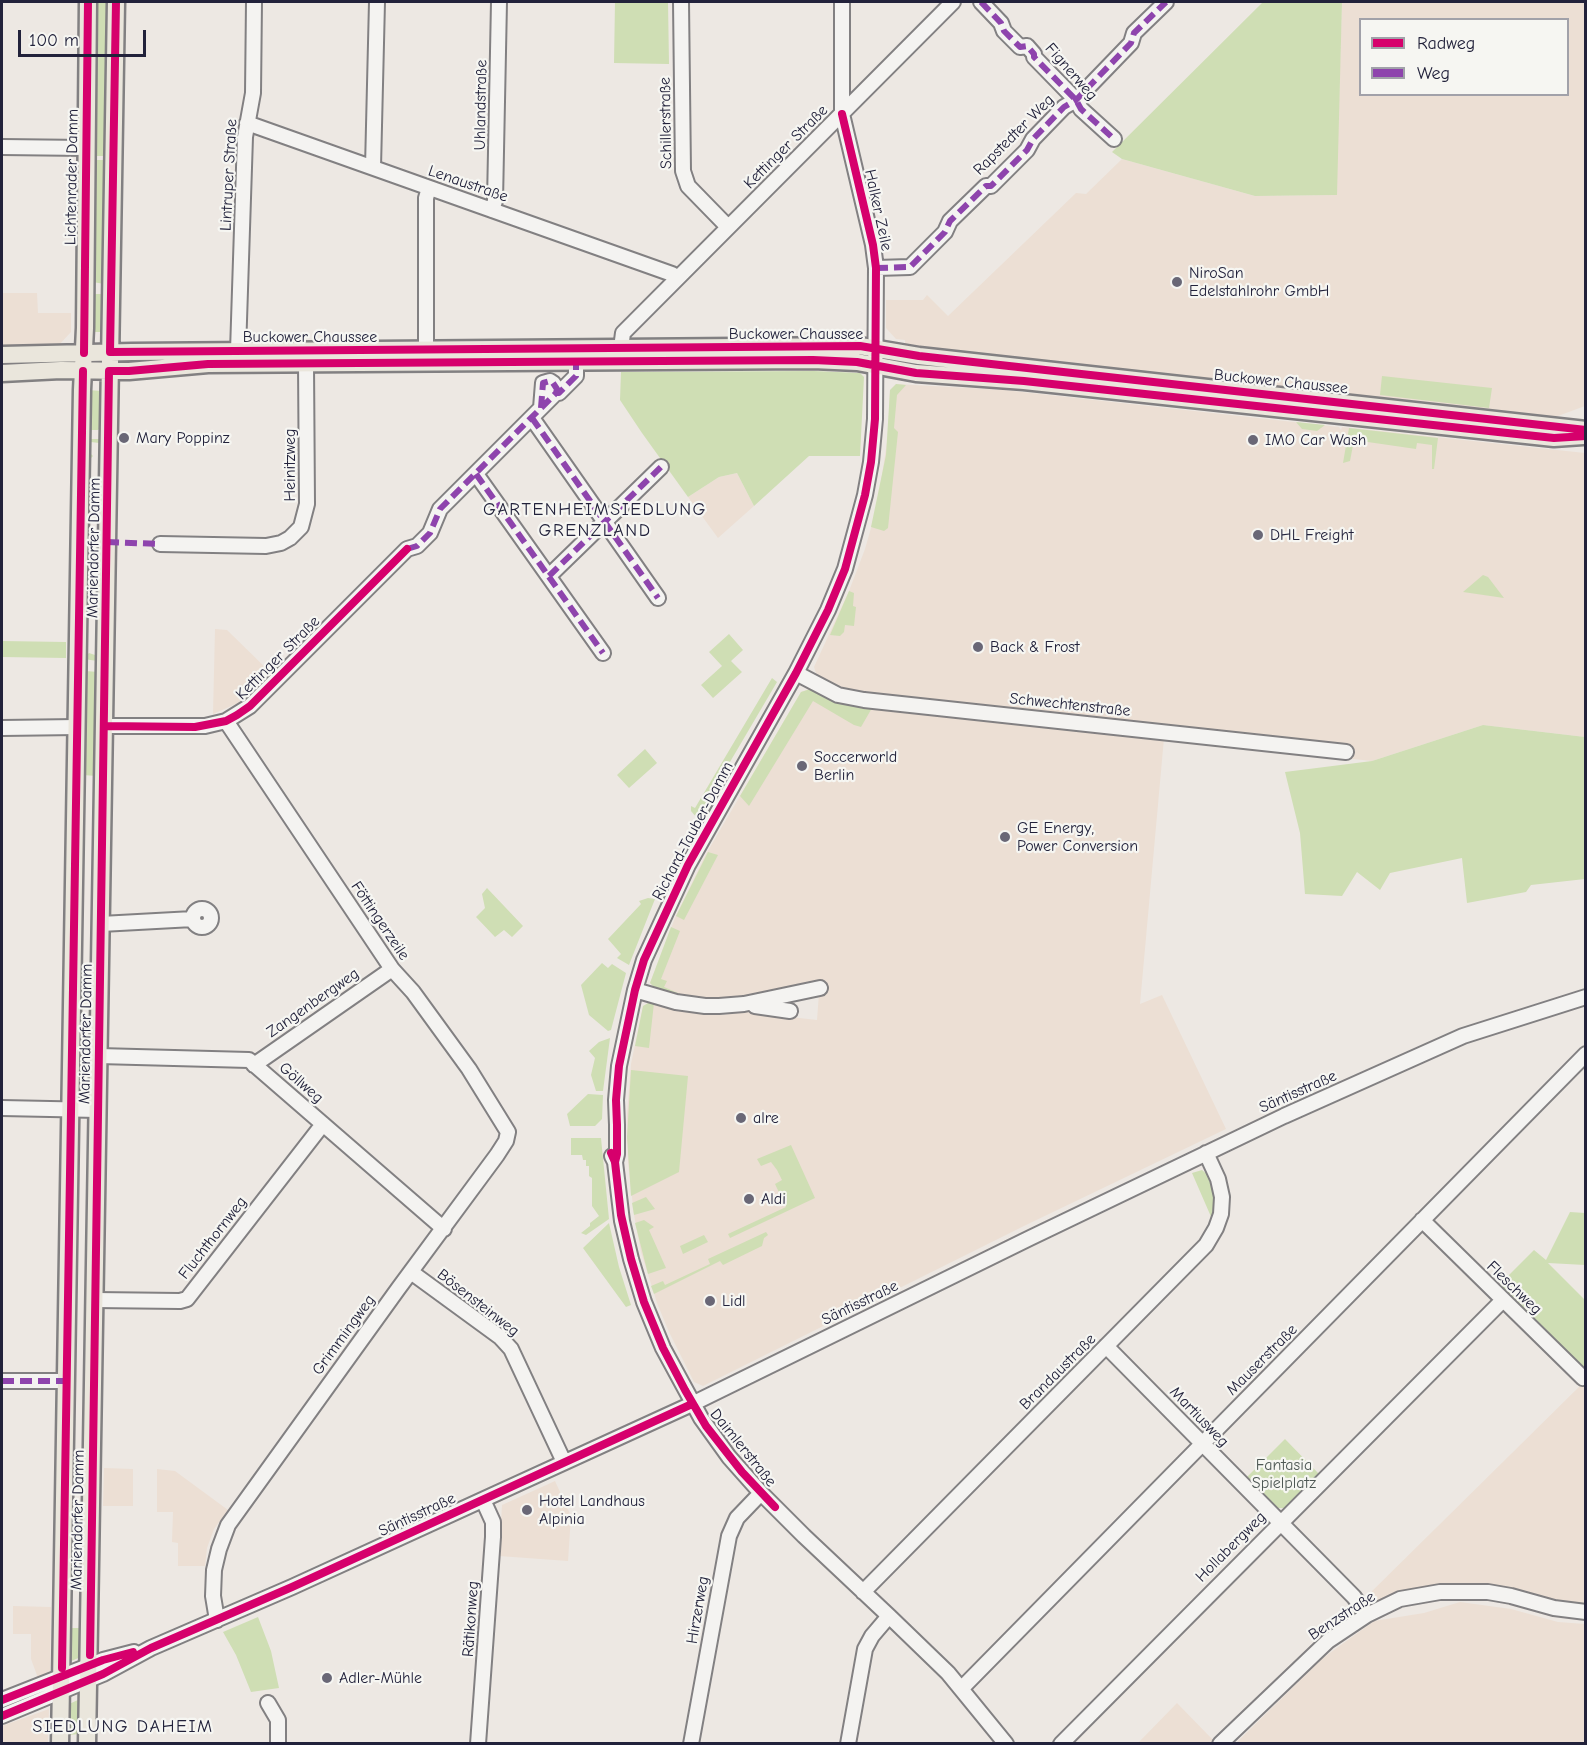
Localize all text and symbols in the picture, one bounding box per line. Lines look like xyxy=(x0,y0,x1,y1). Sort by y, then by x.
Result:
scale bar xyxy=(21,18,148,56)
legend xyxy=(1359,18,1569,96)
text: 100 m xyxy=(29,30,79,51)
text: Radweg xyxy=(1417,33,1475,54)
street label: Fignerweg xyxy=(1041,39,1101,105)
street label: Uhlandstraße xyxy=(471,59,491,151)
text: Weg xyxy=(1417,63,1450,84)
street label: Schillerstraße xyxy=(656,77,676,169)
street label: Rapstedter Weg xyxy=(970,91,1058,179)
street label: Kettinger Straße xyxy=(740,101,832,193)
street label: Lichtenrader Damm xyxy=(61,109,83,245)
street label: Lintruper Straße xyxy=(216,119,242,231)
street label: Lenaustraße xyxy=(426,161,510,207)
street label: Halker Zeile xyxy=(860,167,896,253)
place label: NiroSan Edelstahlrohr GmbH xyxy=(1189,263,1329,301)
marker: NiroSan Edelstahlrohr GmbH xyxy=(1170,275,1184,289)
street label: Buckower Chaussee xyxy=(729,324,863,344)
street label: Buckower Chaussee xyxy=(243,327,377,347)
street label: Buckower Chaussee xyxy=(1213,365,1349,399)
place label: Mary Poppinz xyxy=(136,428,230,448)
street label: Heinitzweg xyxy=(280,429,300,501)
place label: IMO Car Wash xyxy=(1265,430,1366,450)
marker: Mary Poppinz xyxy=(117,431,131,445)
marker: IMO Car Wash xyxy=(1246,433,1260,447)
street label: Mariendorfer Damm xyxy=(83,478,105,618)
district label: GARTENHEIMSIEDLUNG GRENZLAND xyxy=(483,499,707,542)
place label: DHL Freight xyxy=(1270,525,1354,545)
marker: DHL Freight xyxy=(1251,528,1265,542)
street label: Kettinger Straße xyxy=(232,612,324,704)
place label: Back & Frost xyxy=(990,637,1080,657)
marker: Back & Frost xyxy=(971,640,985,654)
street label: Schwechtenstraße xyxy=(1009,689,1131,721)
place label: Soccerworld Berlin xyxy=(814,747,897,785)
street label: Richard-Tauber-Damm xyxy=(648,758,738,904)
marker: Soccerworld Berlin xyxy=(795,759,809,773)
place label: GE Energy, Power Conversion xyxy=(1017,818,1138,856)
marker: GE Energy, Power Conversion xyxy=(998,830,1012,844)
street label: Föttingerzeile xyxy=(347,878,413,964)
street label: Mariendorfer Damm xyxy=(75,964,97,1104)
street label: Zangenbergweg xyxy=(263,964,363,1042)
street label: Göllweg xyxy=(275,1058,327,1108)
street label: Säntisstraße xyxy=(1256,1066,1340,1118)
place label: alre xyxy=(753,1108,779,1128)
marker: alre xyxy=(734,1111,748,1125)
place label: Aldi xyxy=(761,1189,786,1209)
marker: Aldi xyxy=(742,1192,756,1206)
street label: Fluchthornweg xyxy=(175,1193,251,1283)
street label: Fleschweg xyxy=(1482,1257,1546,1319)
street label: Bösensteinweg xyxy=(433,1265,523,1341)
street label: Säntisstraße xyxy=(819,1276,901,1330)
street label: Grimmingweg xyxy=(308,1291,380,1379)
place label: Lidl xyxy=(722,1291,746,1311)
marker: Lidl xyxy=(703,1294,717,1308)
street label: Mauserstraße xyxy=(1222,1320,1302,1400)
street label: Brandaustraße xyxy=(1016,1330,1100,1414)
street label: Martiusweg xyxy=(1165,1383,1233,1451)
street label: Daimlerstraße xyxy=(706,1405,780,1491)
street label: Mariendorfer Damm xyxy=(67,1450,89,1590)
park label: Fantasia Spielplatz xyxy=(1252,1455,1316,1493)
street label: Säntisstraße xyxy=(375,1489,459,1541)
place label: Hotel Landhaus Alpinia xyxy=(539,1491,645,1529)
marker: Hotel Landhaus Alpinia xyxy=(520,1503,534,1517)
street label: Hollabergweg xyxy=(1192,1508,1270,1586)
street label: Hirzerweg xyxy=(683,1575,713,1645)
street label: Rätikonweg xyxy=(459,1580,483,1658)
street label: Benzstraße xyxy=(1305,1587,1379,1645)
place label: Adler-Mühle xyxy=(339,1668,422,1688)
marker: Adler-Mühle xyxy=(320,1671,334,1685)
district label: SIEDLUNG DAHEIM xyxy=(32,1716,214,1738)

